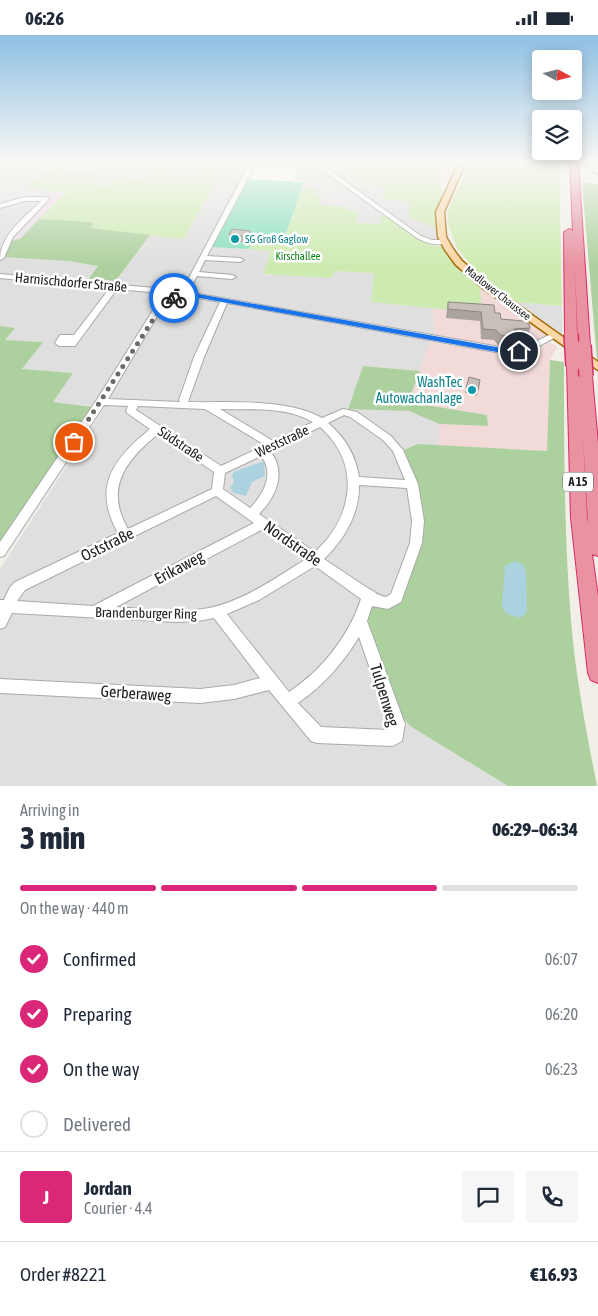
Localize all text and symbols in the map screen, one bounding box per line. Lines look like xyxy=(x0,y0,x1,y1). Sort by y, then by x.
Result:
text: 06:26 xyxy=(25,7,64,29)
north arrow xyxy=(532,50,582,100)
map controls xyxy=(532,50,582,160)
button: layers xyxy=(532,110,582,160)
marker: SG Groß Gaglow xyxy=(229,233,241,245)
place label: SG Groß Gaglow xyxy=(245,233,308,245)
park label: Kirschallee xyxy=(275,250,321,262)
street label: Madlower Chaussee xyxy=(463,264,533,322)
street label: Harnischdorfer Straße xyxy=(14,269,128,295)
courier xyxy=(149,273,199,323)
icon: bike xyxy=(160,284,188,312)
pin xyxy=(498,330,540,372)
icon: home xyxy=(505,337,533,365)
place label: WashTec Autowachanlage xyxy=(376,374,463,406)
marker: WashTec Autowachanlage xyxy=(466,384,478,396)
pin xyxy=(53,421,95,463)
street label: Weststraße xyxy=(253,422,311,460)
street label: Südstraße xyxy=(155,423,207,465)
icon: bag xyxy=(60,428,88,456)
road number: A 15 xyxy=(563,473,593,492)
street label: Nordstraße xyxy=(261,517,325,569)
street label: Oststraße xyxy=(78,524,136,564)
street label: Erikaweg xyxy=(151,547,207,588)
street label: Brandenburger Ring xyxy=(95,604,197,622)
street label: Tulpenweg xyxy=(366,662,403,729)
street label: Gerberaweg xyxy=(100,682,172,705)
text: Arriving in xyxy=(20,801,80,819)
text: 06:29–06:34 xyxy=(492,818,578,840)
text: 3 min xyxy=(20,819,85,856)
text: On the way · 440 m xyxy=(20,899,129,917)
icon: check xyxy=(20,945,48,973)
text: Confirmed xyxy=(63,948,136,970)
text: 06:07 xyxy=(545,950,578,968)
icon: check xyxy=(20,1000,48,1028)
text: Preparing xyxy=(63,1003,132,1025)
text: 06:20 xyxy=(545,1005,578,1023)
icon: check xyxy=(20,1055,48,1083)
text: On the way xyxy=(63,1058,140,1080)
text: 06:23 xyxy=(545,1060,578,1078)
text: Delivered xyxy=(63,1113,131,1135)
button: chat xyxy=(462,1171,514,1223)
button: phone xyxy=(526,1171,578,1223)
text: Jordan xyxy=(84,1177,132,1199)
text: J xyxy=(43,1186,49,1208)
text: Courier · 4.4 xyxy=(84,1199,153,1217)
text: Order #8221 xyxy=(20,1263,107,1285)
text: €16.93 xyxy=(530,1263,578,1285)

